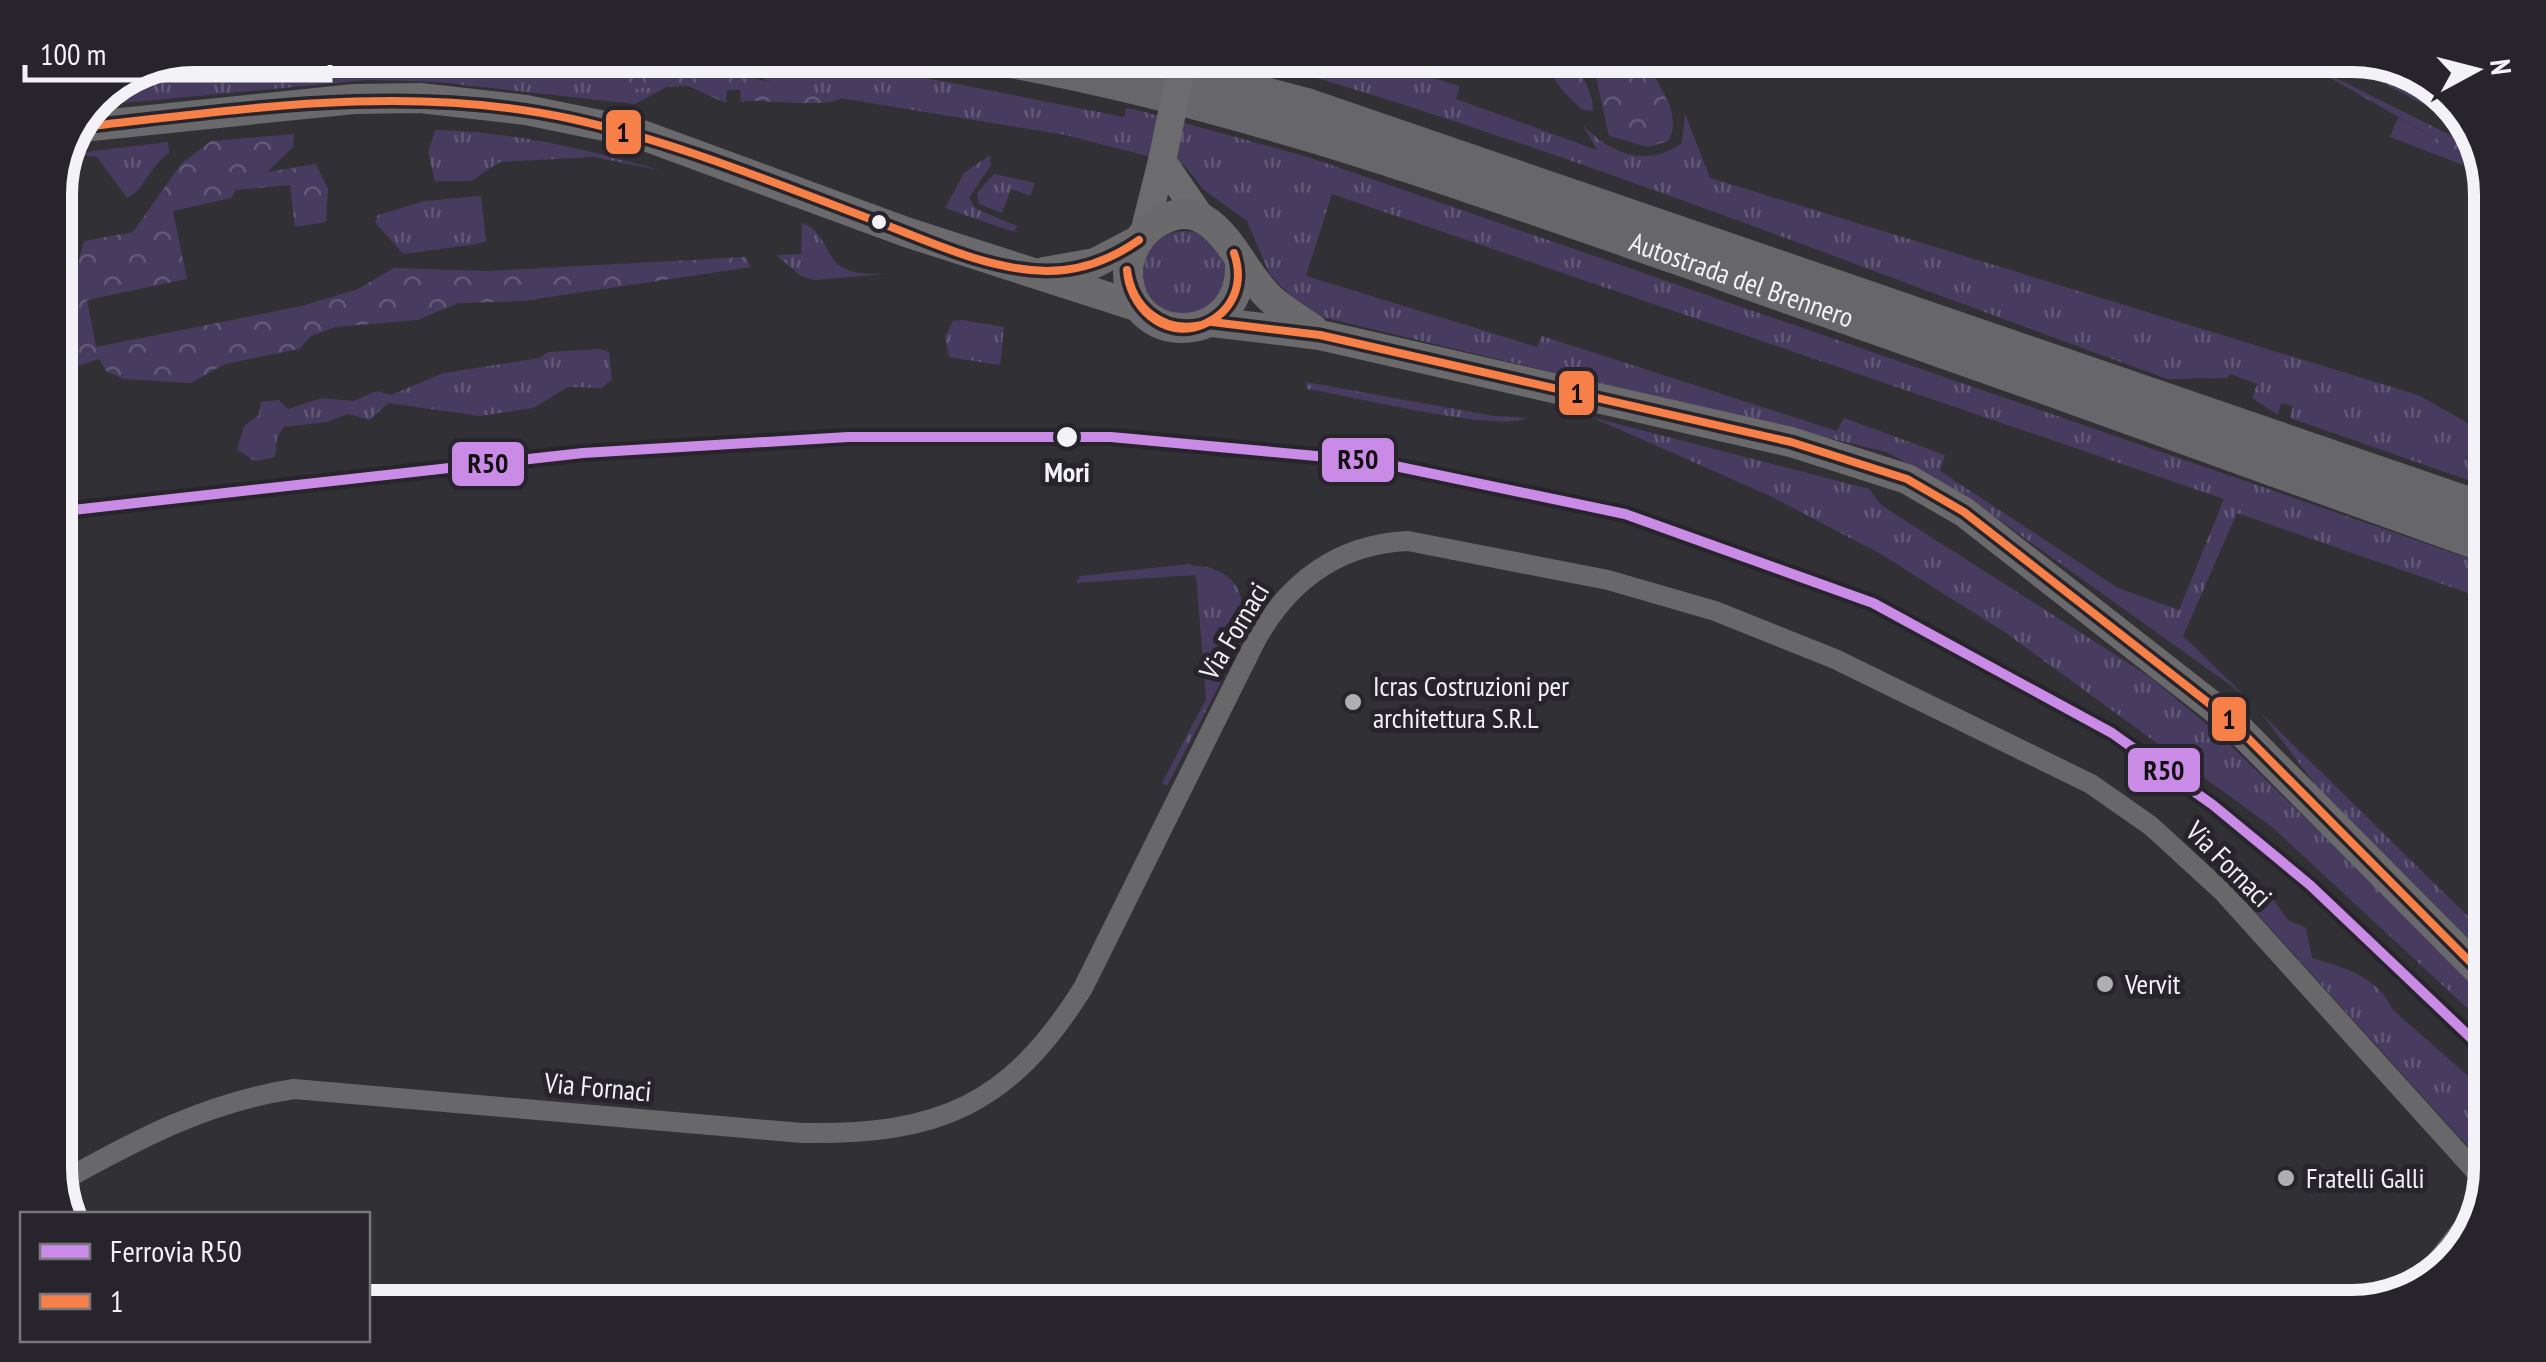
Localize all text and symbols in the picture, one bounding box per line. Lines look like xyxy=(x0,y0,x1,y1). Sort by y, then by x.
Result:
scale bar xyxy=(25,20,330,82)
north arrow xyxy=(2426,20,2526,120)
text: 100 m xyxy=(40,34,106,73)
text: N xyxy=(2482,57,2521,77)
line badge: 1 xyxy=(604,108,643,156)
text: 1 xyxy=(616,113,630,150)
unlabelled marker xyxy=(869,212,889,232)
street label: Autostrada del Brennero xyxy=(1625,223,1859,336)
line badge: 1 xyxy=(1557,369,1596,417)
text: 1 xyxy=(1570,374,1584,411)
marker: Mori xyxy=(1054,424,1080,450)
line badge: R50 xyxy=(1320,436,1396,484)
line badge: R50 xyxy=(450,440,526,488)
text: R50 xyxy=(1338,440,1378,477)
text: R50 xyxy=(468,444,508,481)
place label: Mori xyxy=(1044,453,1090,490)
street label: Via Fornaci xyxy=(1190,575,1277,687)
place label: Icras Costruzioni per architettura S.R.L xyxy=(1373,667,1569,736)
marker: Icras Costruzioni per architettura S.R.L xyxy=(1342,691,1364,713)
line badge: 1 xyxy=(2210,695,2248,743)
text: 1 xyxy=(2222,700,2236,737)
line badge: R50 xyxy=(2126,746,2202,794)
text: R50 xyxy=(2144,751,2184,788)
street label: Via Fornaci xyxy=(2178,812,2280,915)
place label: Vervit xyxy=(2124,965,2181,1002)
marker: Vervit xyxy=(2094,973,2116,995)
street label: Via Fornaci xyxy=(542,1063,653,1110)
place label: Fratelli Galli xyxy=(2306,1159,2425,1196)
marker: Fratelli Galli xyxy=(2275,1167,2297,1189)
legend xyxy=(20,1212,370,1342)
text: Ferrovia R50 xyxy=(110,1231,242,1270)
text: 1 xyxy=(110,1281,124,1320)

